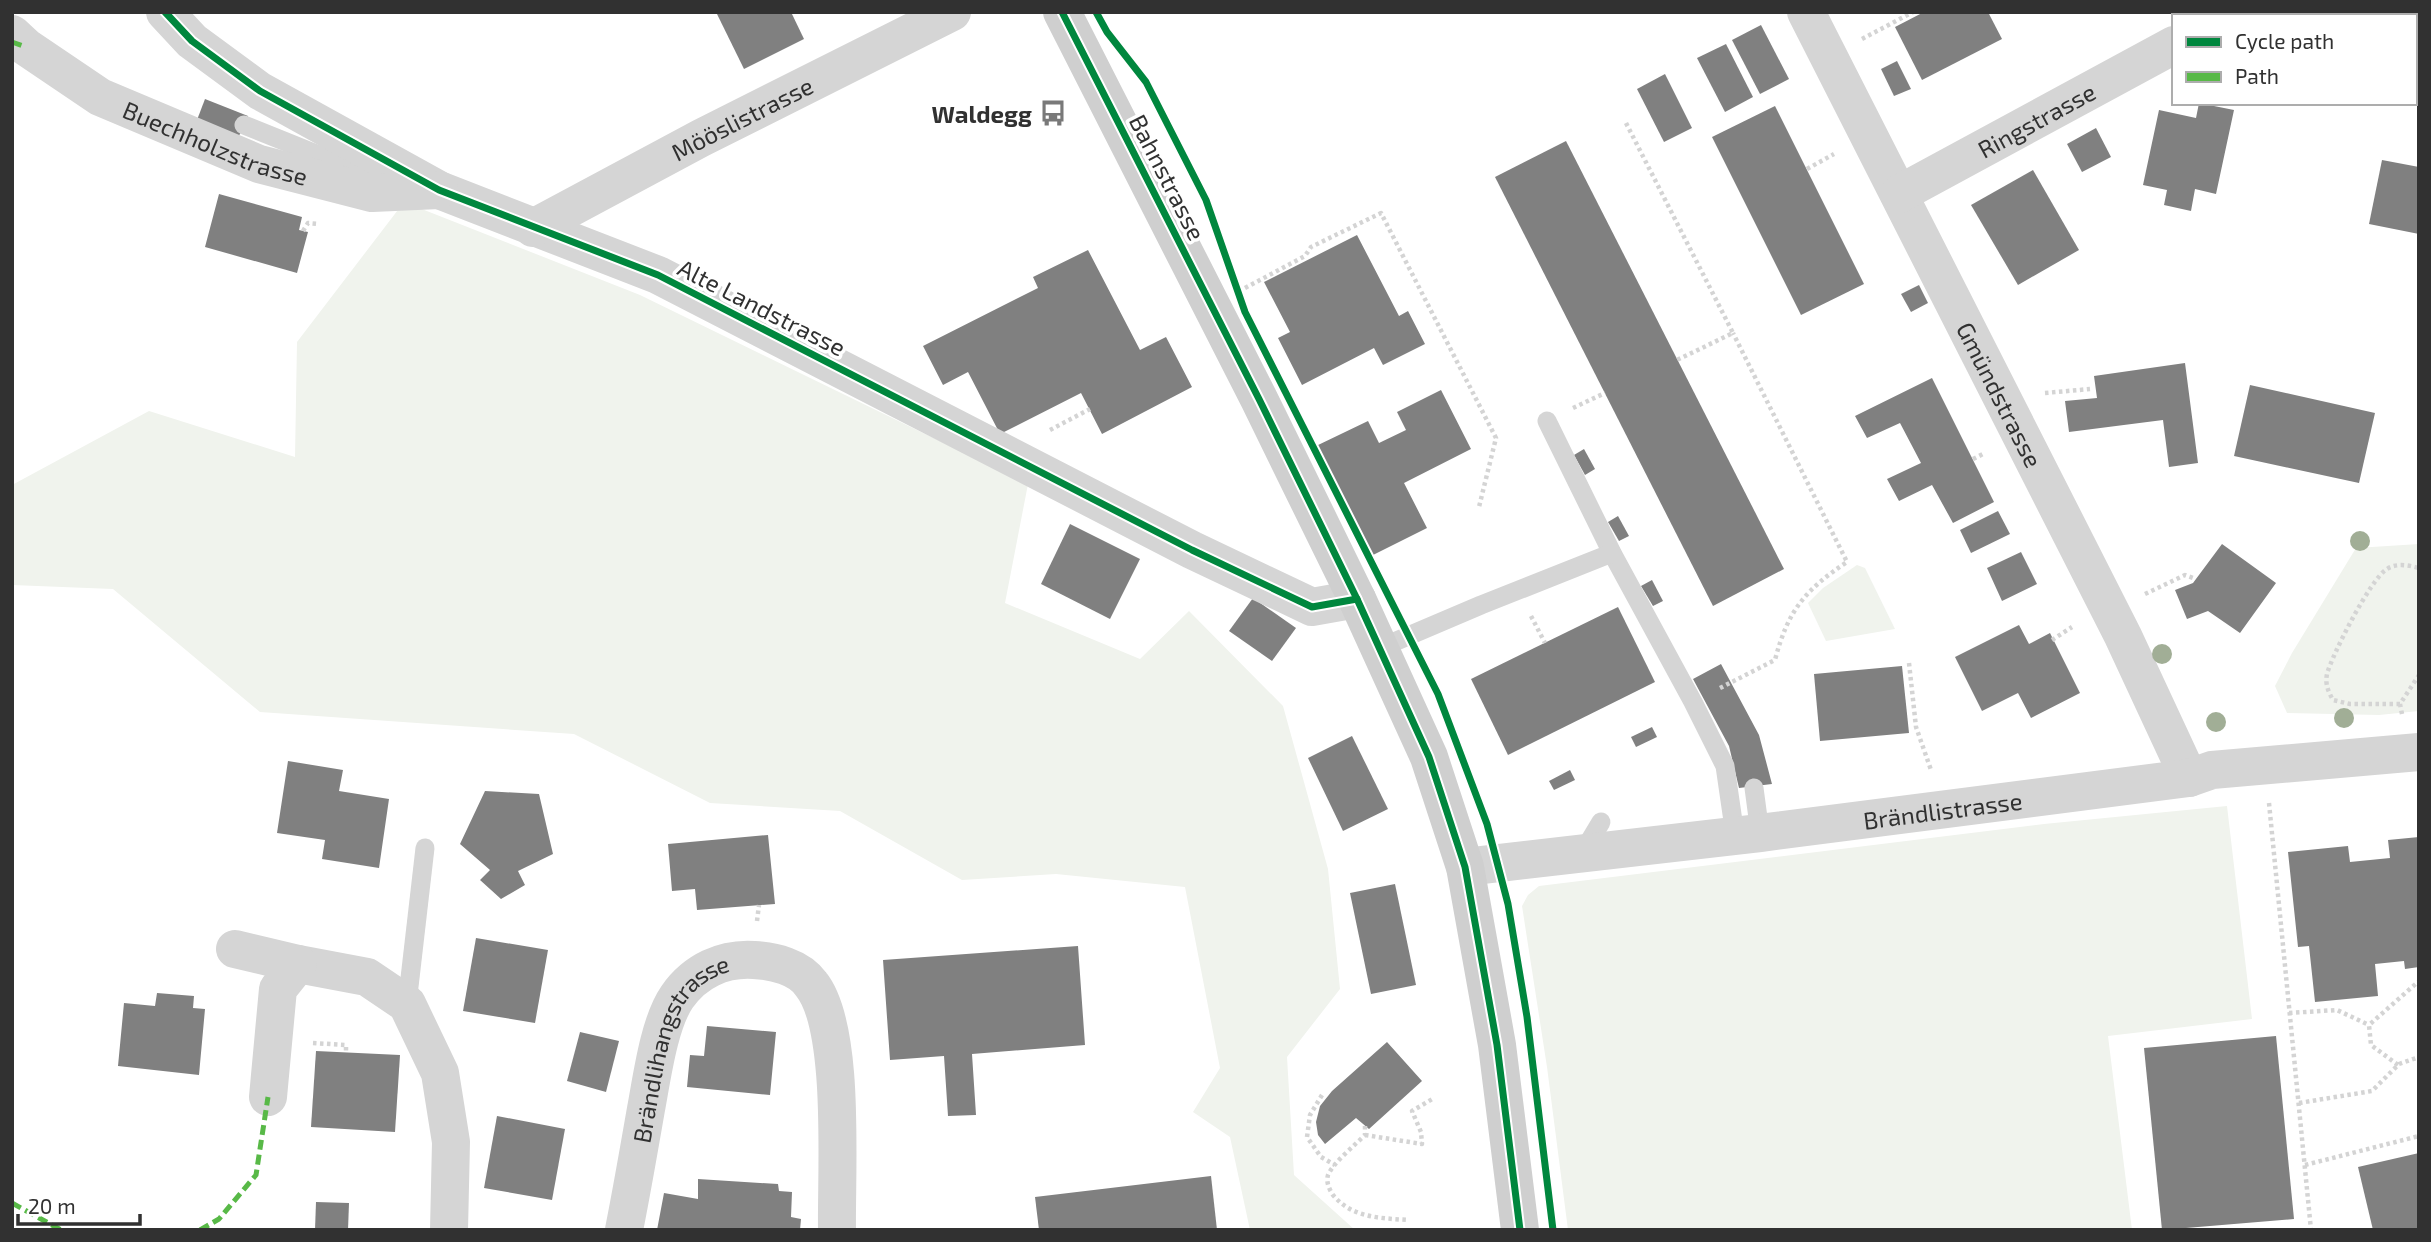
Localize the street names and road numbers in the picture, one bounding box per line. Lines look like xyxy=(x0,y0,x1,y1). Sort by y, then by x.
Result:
street label: Mööslistrasse xyxy=(666,70,817,166)
street label: Ringstrasse xyxy=(1972,76,2100,163)
street label: Buechholzstrasse xyxy=(119,94,311,190)
street label: Bahnstrasse xyxy=(1124,109,1212,245)
street label: Alte Landstrasse xyxy=(673,252,851,362)
street label: Gmündstrasse xyxy=(1951,317,2049,472)
street label: Brändlistrasse xyxy=(1861,785,2024,834)
street label: Brändlihangstrasse xyxy=(626,948,732,1145)

